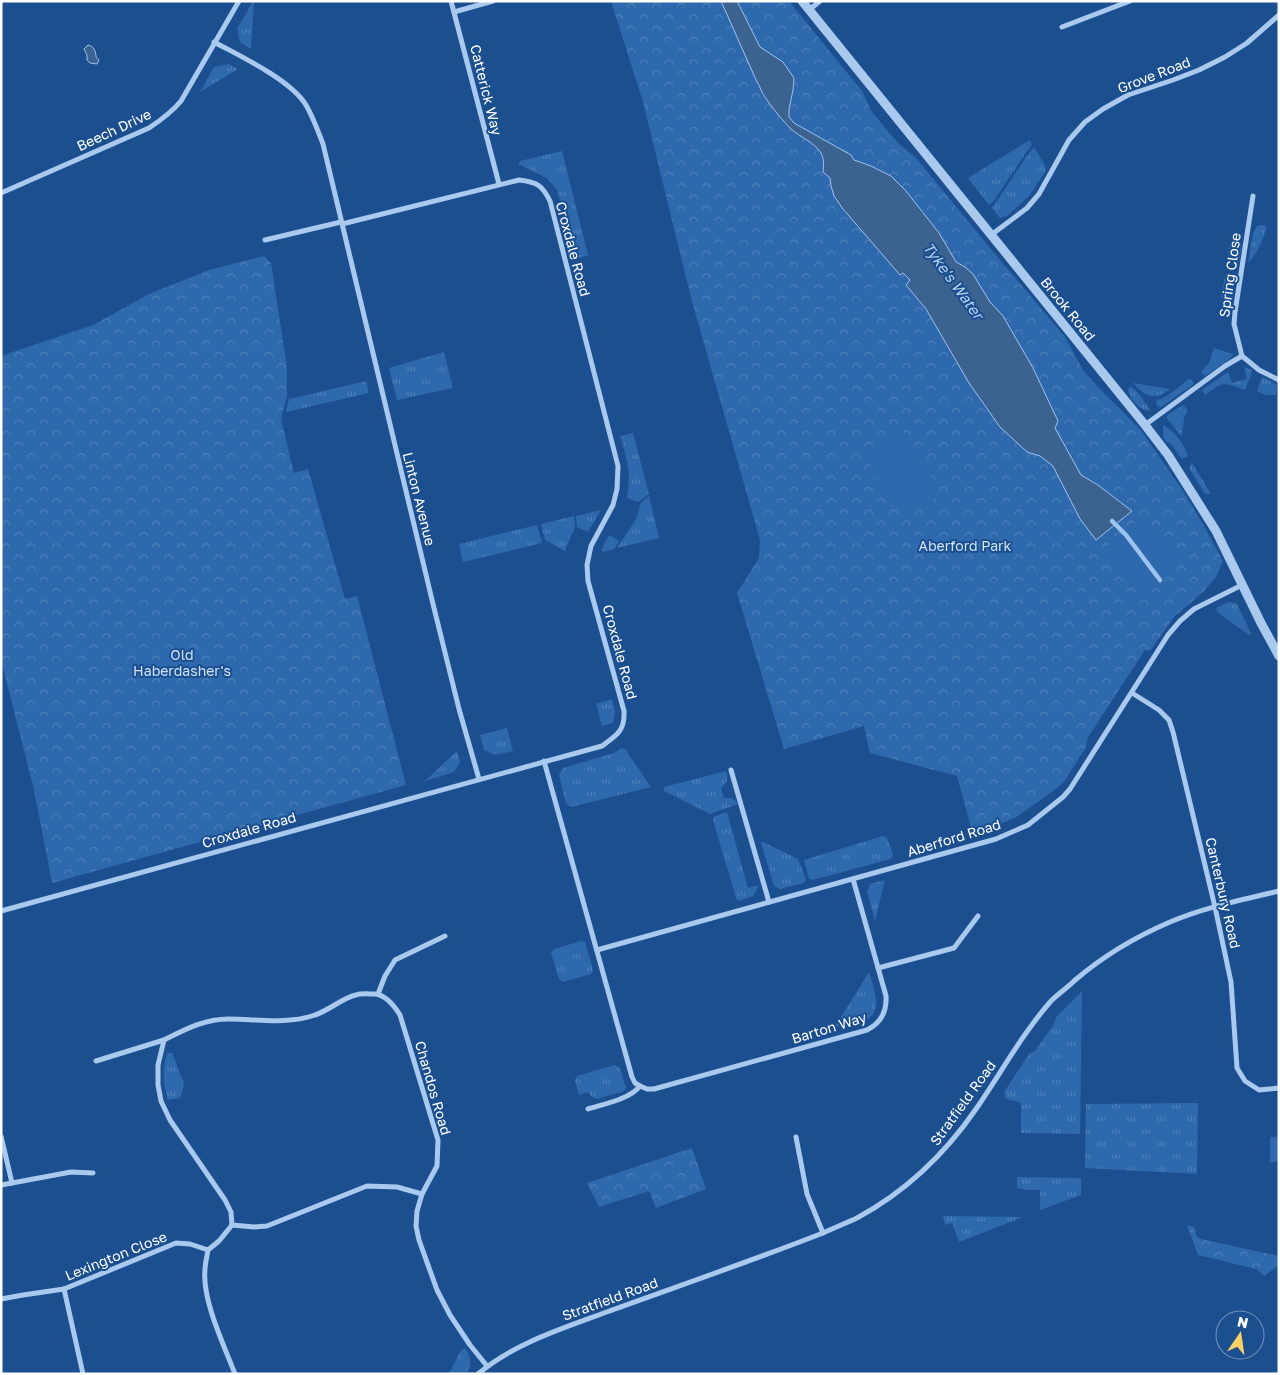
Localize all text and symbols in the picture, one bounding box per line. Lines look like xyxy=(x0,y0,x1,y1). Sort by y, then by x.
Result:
street label: Catterick Way xyxy=(467,43,506,137)
street label: Grove Road xyxy=(1115,53,1193,96)
street label: Beech Drive xyxy=(74,105,154,154)
street label: Croxdale Road xyxy=(553,200,594,298)
street label: Spring Close xyxy=(1215,232,1244,318)
water label: Tyke's Water xyxy=(919,238,989,325)
street label: Brook Road xyxy=(1037,273,1099,344)
street label: Linton Avenue xyxy=(400,450,439,547)
park label: Aberford Park xyxy=(919,537,1012,554)
street label: Croxdale Road xyxy=(600,603,641,701)
park label: Old Haberdasher's xyxy=(133,646,231,679)
street label: Croxdale Road xyxy=(200,808,298,851)
street label: Aberford Road xyxy=(905,815,1003,860)
street label: Canterbury Road xyxy=(1202,836,1245,950)
street label: Barton Way xyxy=(789,1008,869,1047)
street label: Chandos Road xyxy=(412,1039,455,1137)
street label: Stratfield Road xyxy=(926,1057,999,1148)
street label: Lexington Close xyxy=(62,1227,169,1284)
street label: Stratfield Road xyxy=(560,1273,660,1324)
north arrow xyxy=(1215,1310,1265,1360)
text: N xyxy=(1236,1312,1250,1331)

